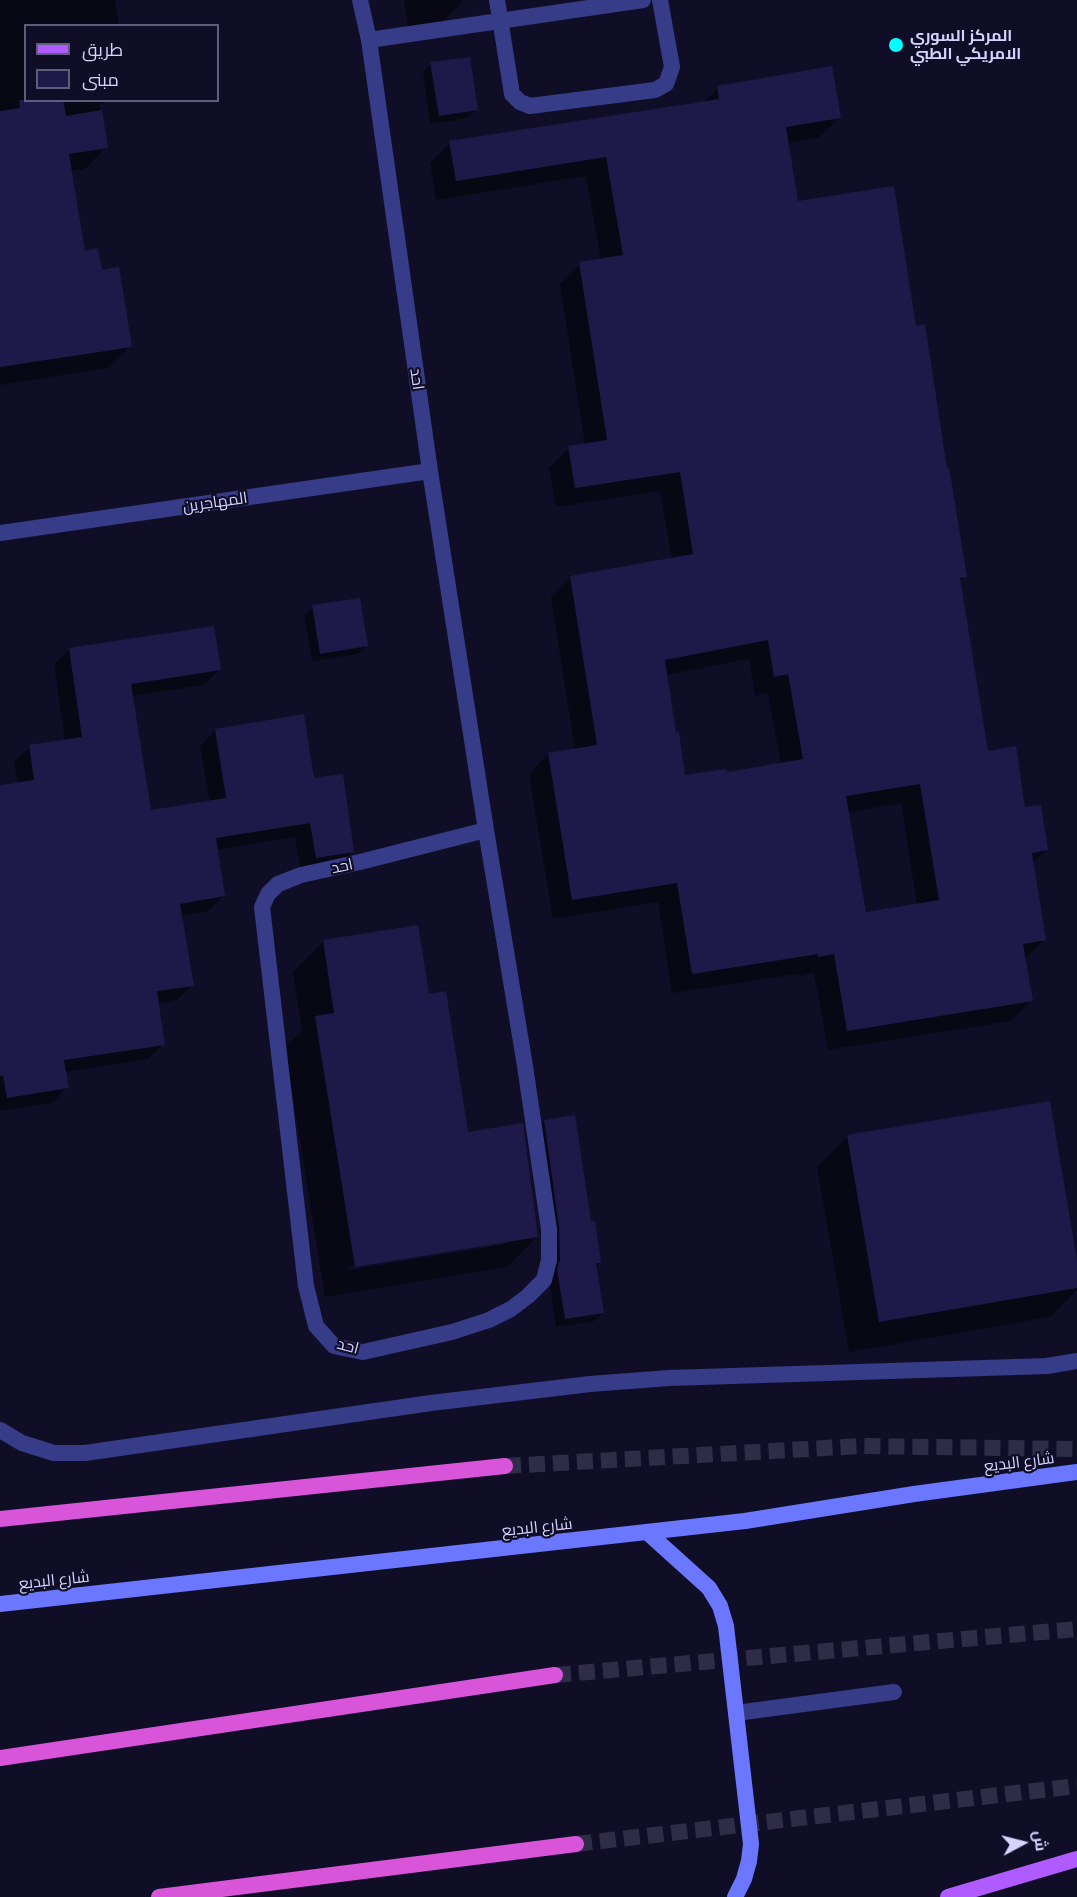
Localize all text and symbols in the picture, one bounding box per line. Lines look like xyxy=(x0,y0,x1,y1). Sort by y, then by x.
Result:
legend xyxy=(24,24,219,102)
place label: المركز السوري الامريكي الطبي xyxy=(910,26,1021,64)
marker: المركز السوري الامريكي الطبي xyxy=(887,36,905,54)
text: طريق xyxy=(82,38,123,60)
text: مبنى xyxy=(82,68,119,90)
street label: احد xyxy=(406,367,428,391)
street label: المهاجرين xyxy=(181,488,249,516)
street label: احد xyxy=(329,854,355,878)
street label: احد xyxy=(335,1334,361,1358)
street label: شارع البديع xyxy=(983,1448,1055,1476)
street label: شارع البديع xyxy=(501,1514,573,1540)
street label: شارع البديع xyxy=(18,1567,90,1593)
north arrow xyxy=(993,1813,1053,1873)
text: ش xyxy=(1031,1829,1052,1852)

